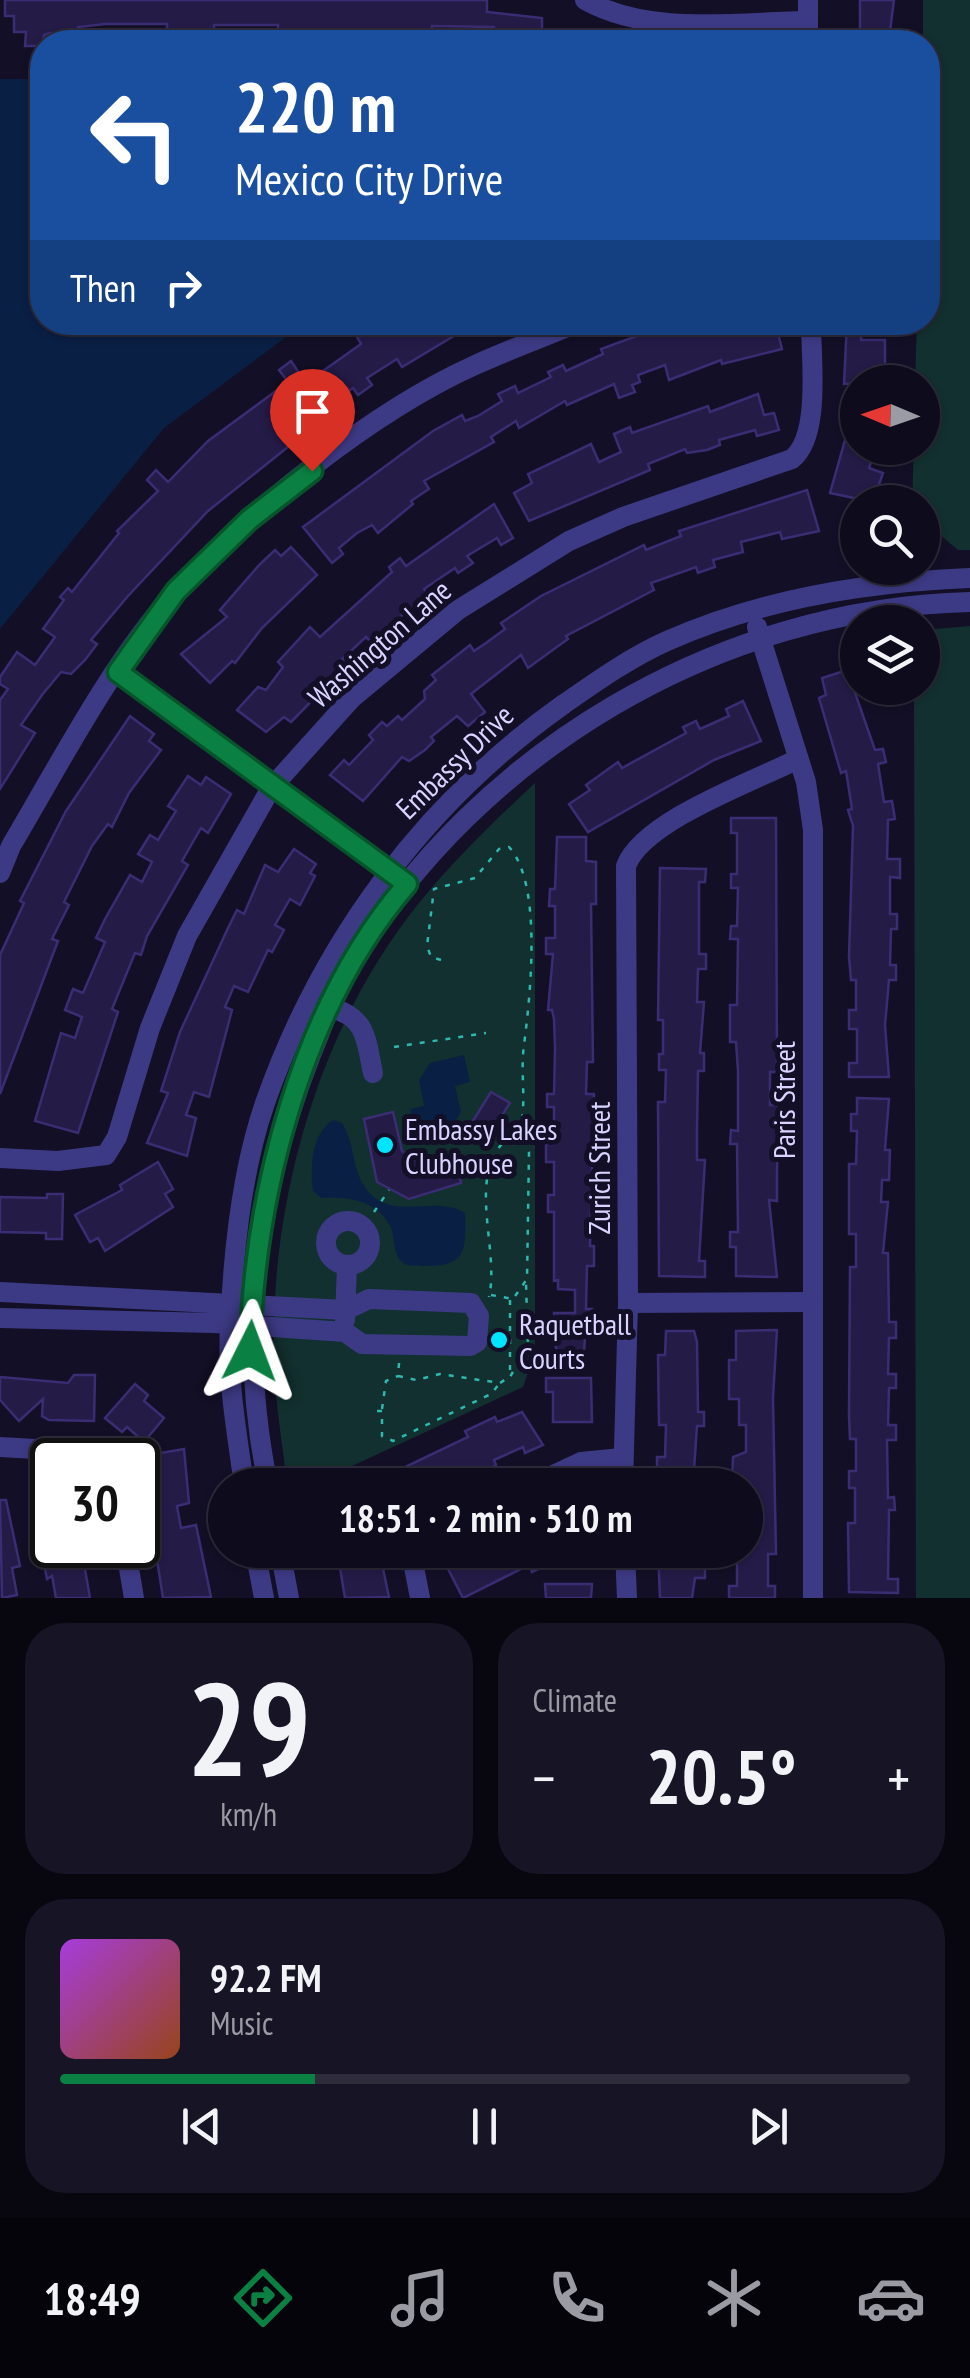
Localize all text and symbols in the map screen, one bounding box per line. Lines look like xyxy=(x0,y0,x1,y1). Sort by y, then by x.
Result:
text: 220 m xyxy=(235,61,396,151)
icon: left xyxy=(70,70,200,200)
text: Mexico City Drive xyxy=(235,149,503,207)
icon: right xyxy=(156,260,211,315)
text: Then xyxy=(70,263,136,312)
north arrow xyxy=(840,365,940,465)
map controls xyxy=(840,365,940,705)
pin xyxy=(270,369,355,472)
icon: arrive xyxy=(285,384,340,439)
button: search xyxy=(840,485,940,585)
street label: Washington Lane xyxy=(299,570,459,716)
button: layers xyxy=(840,605,940,705)
street label: Embassy Drive xyxy=(387,695,521,827)
street label: Paris Street xyxy=(764,1040,803,1159)
street label: Zurich Street xyxy=(579,1101,618,1234)
place label: Embassy Lakes Clubhouse xyxy=(405,1109,557,1182)
marker: Embassy Lakes Clubhouse xyxy=(374,1134,396,1156)
position arrow xyxy=(198,1299,302,1403)
place label: Raquetball Courts xyxy=(519,1304,631,1377)
marker: Raquetball Courts xyxy=(488,1329,510,1351)
speed limit sign: 30 xyxy=(30,1438,160,1568)
text: 18:51 · 2 min · 510 m xyxy=(339,1493,632,1542)
text: 29 xyxy=(187,1644,311,1812)
text: Climate xyxy=(533,1679,617,1721)
text: 20.5° xyxy=(646,1728,797,1825)
text: − xyxy=(533,1742,555,1813)
text: + xyxy=(887,1742,910,1813)
text: km/h xyxy=(220,1793,277,1835)
text: 92.2 FM xyxy=(210,1953,322,2002)
text: Music xyxy=(210,2002,273,2044)
icon: previous xyxy=(174,2099,229,2154)
icon: pause xyxy=(457,2099,512,2154)
icon: next xyxy=(741,2099,796,2154)
icon: directions xyxy=(228,2263,298,2333)
icon: music xyxy=(385,2263,455,2333)
icon: phone xyxy=(542,2263,612,2333)
icon: climate xyxy=(699,2263,769,2333)
icon: car xyxy=(856,2263,926,2333)
text: 18:49 xyxy=(44,2269,141,2327)

